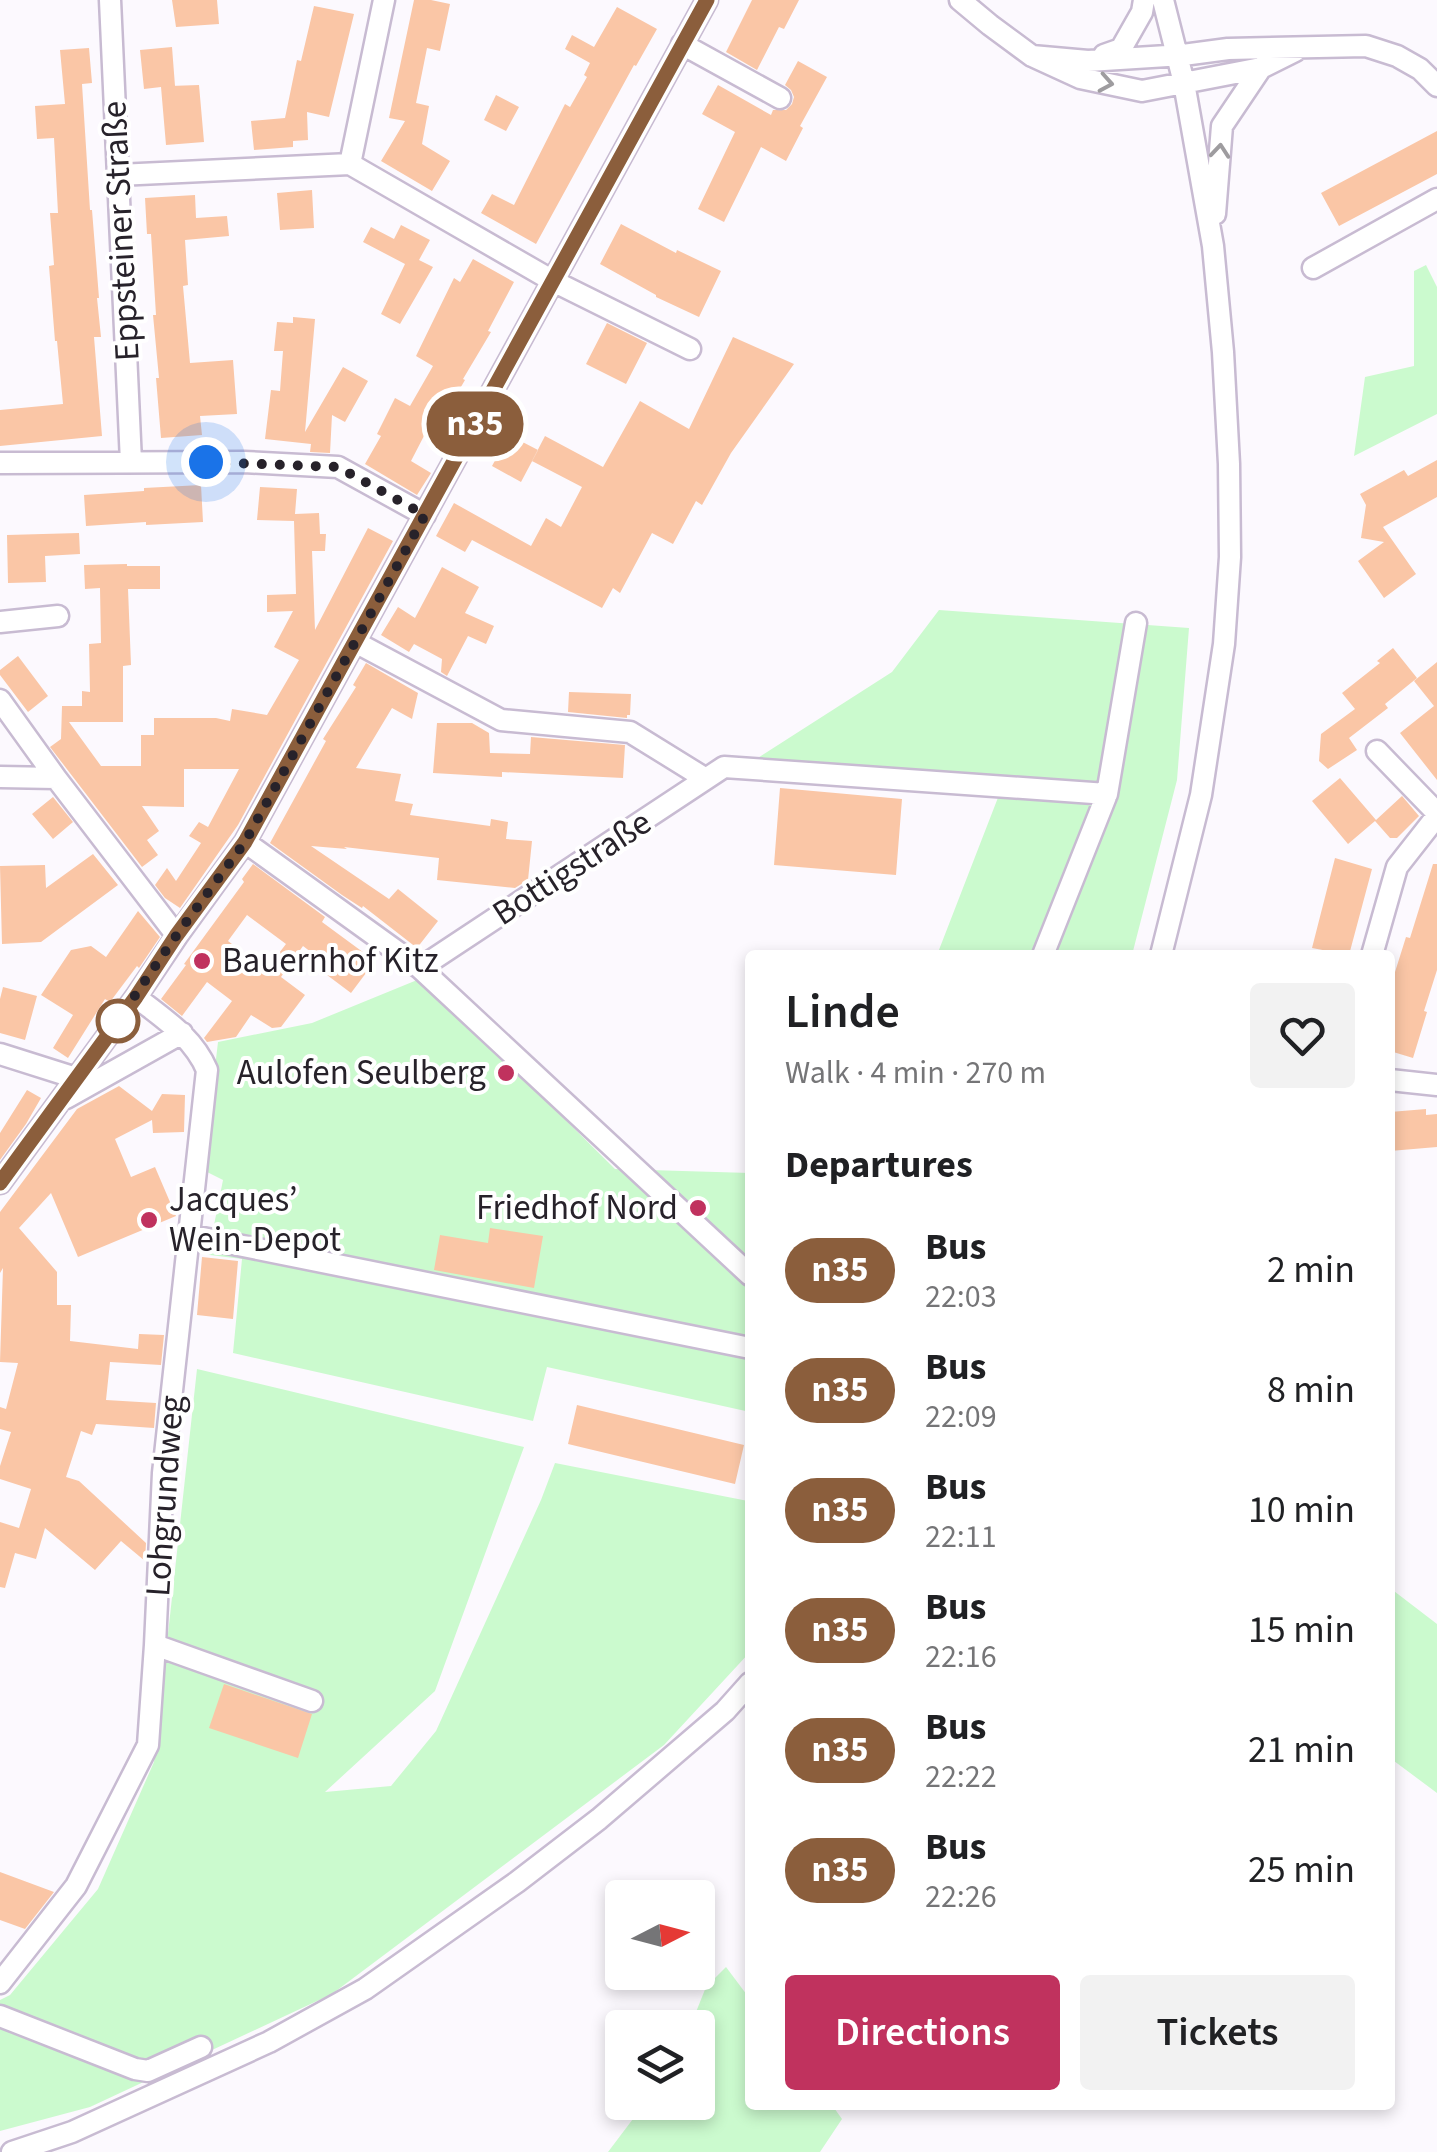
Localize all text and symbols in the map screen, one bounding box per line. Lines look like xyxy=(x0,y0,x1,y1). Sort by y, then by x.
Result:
one-way arrow xyxy=(1098,72,1114,93)
street label: Eppsteiner Straße xyxy=(89,100,153,362)
one-way arrow xyxy=(1209,143,1231,159)
line badge: n35 xyxy=(418,392,532,456)
text: n35 xyxy=(447,399,503,449)
your location xyxy=(181,437,231,487)
street label: Bottigstraße xyxy=(483,798,661,938)
place label: Bauernhof Kitz xyxy=(222,936,439,986)
marker: Bauernhof Kitz xyxy=(191,950,213,972)
text: Linde xyxy=(785,978,900,1046)
button: heart xyxy=(1250,983,1355,1088)
unlabelled marker xyxy=(97,1000,139,1042)
place label: Aulofen Seulberg xyxy=(237,1048,486,1098)
text: Walk · 4 min · 270 m xyxy=(785,1050,1046,1096)
marker: Aulofen Seulberg xyxy=(495,1062,517,1084)
text: Departures xyxy=(785,1138,973,1192)
place label: Jacques’ Wein-Depot xyxy=(169,1175,341,1265)
place label: Friedhof Nord xyxy=(476,1183,678,1233)
marker: Friedhof Nord xyxy=(687,1197,709,1219)
marker: Jacques’ Wein-Depot xyxy=(138,1209,160,1231)
text: Bus xyxy=(925,1220,986,1274)
text: 2 min xyxy=(1267,1243,1355,1297)
text: n35 xyxy=(812,1245,868,1295)
text: 22:03 xyxy=(925,1274,997,1320)
text: Bus xyxy=(925,1340,986,1394)
text: 8 min xyxy=(1267,1363,1355,1417)
text: n35 xyxy=(812,1365,868,1415)
street label: Lohgrundweg xyxy=(133,1393,197,1598)
text: 22:09 xyxy=(925,1394,997,1440)
text: Bus xyxy=(925,1460,986,1514)
text: 10 min xyxy=(1248,1483,1355,1537)
text: n35 xyxy=(812,1485,868,1535)
text: 22:11 xyxy=(925,1514,997,1560)
text: Bus xyxy=(925,1580,986,1634)
text: 15 min xyxy=(1248,1603,1355,1657)
text: n35 xyxy=(812,1605,868,1655)
text: 22:16 xyxy=(925,1634,997,1680)
text: Bus xyxy=(925,1700,986,1754)
text: 21 min xyxy=(1248,1723,1355,1777)
text: n35 xyxy=(812,1725,868,1775)
text: 22:22 xyxy=(925,1754,997,1800)
text: Bus xyxy=(925,1820,986,1874)
text: 25 min xyxy=(1248,1843,1355,1897)
text: n35 xyxy=(812,1845,868,1895)
text: 22:26 xyxy=(925,1874,997,1920)
north arrow xyxy=(605,1880,715,1990)
map controls xyxy=(605,1880,715,2120)
button: Directions xyxy=(785,1975,1060,2090)
button: Tickets xyxy=(1080,1975,1355,2090)
button: layers xyxy=(605,2010,715,2120)

